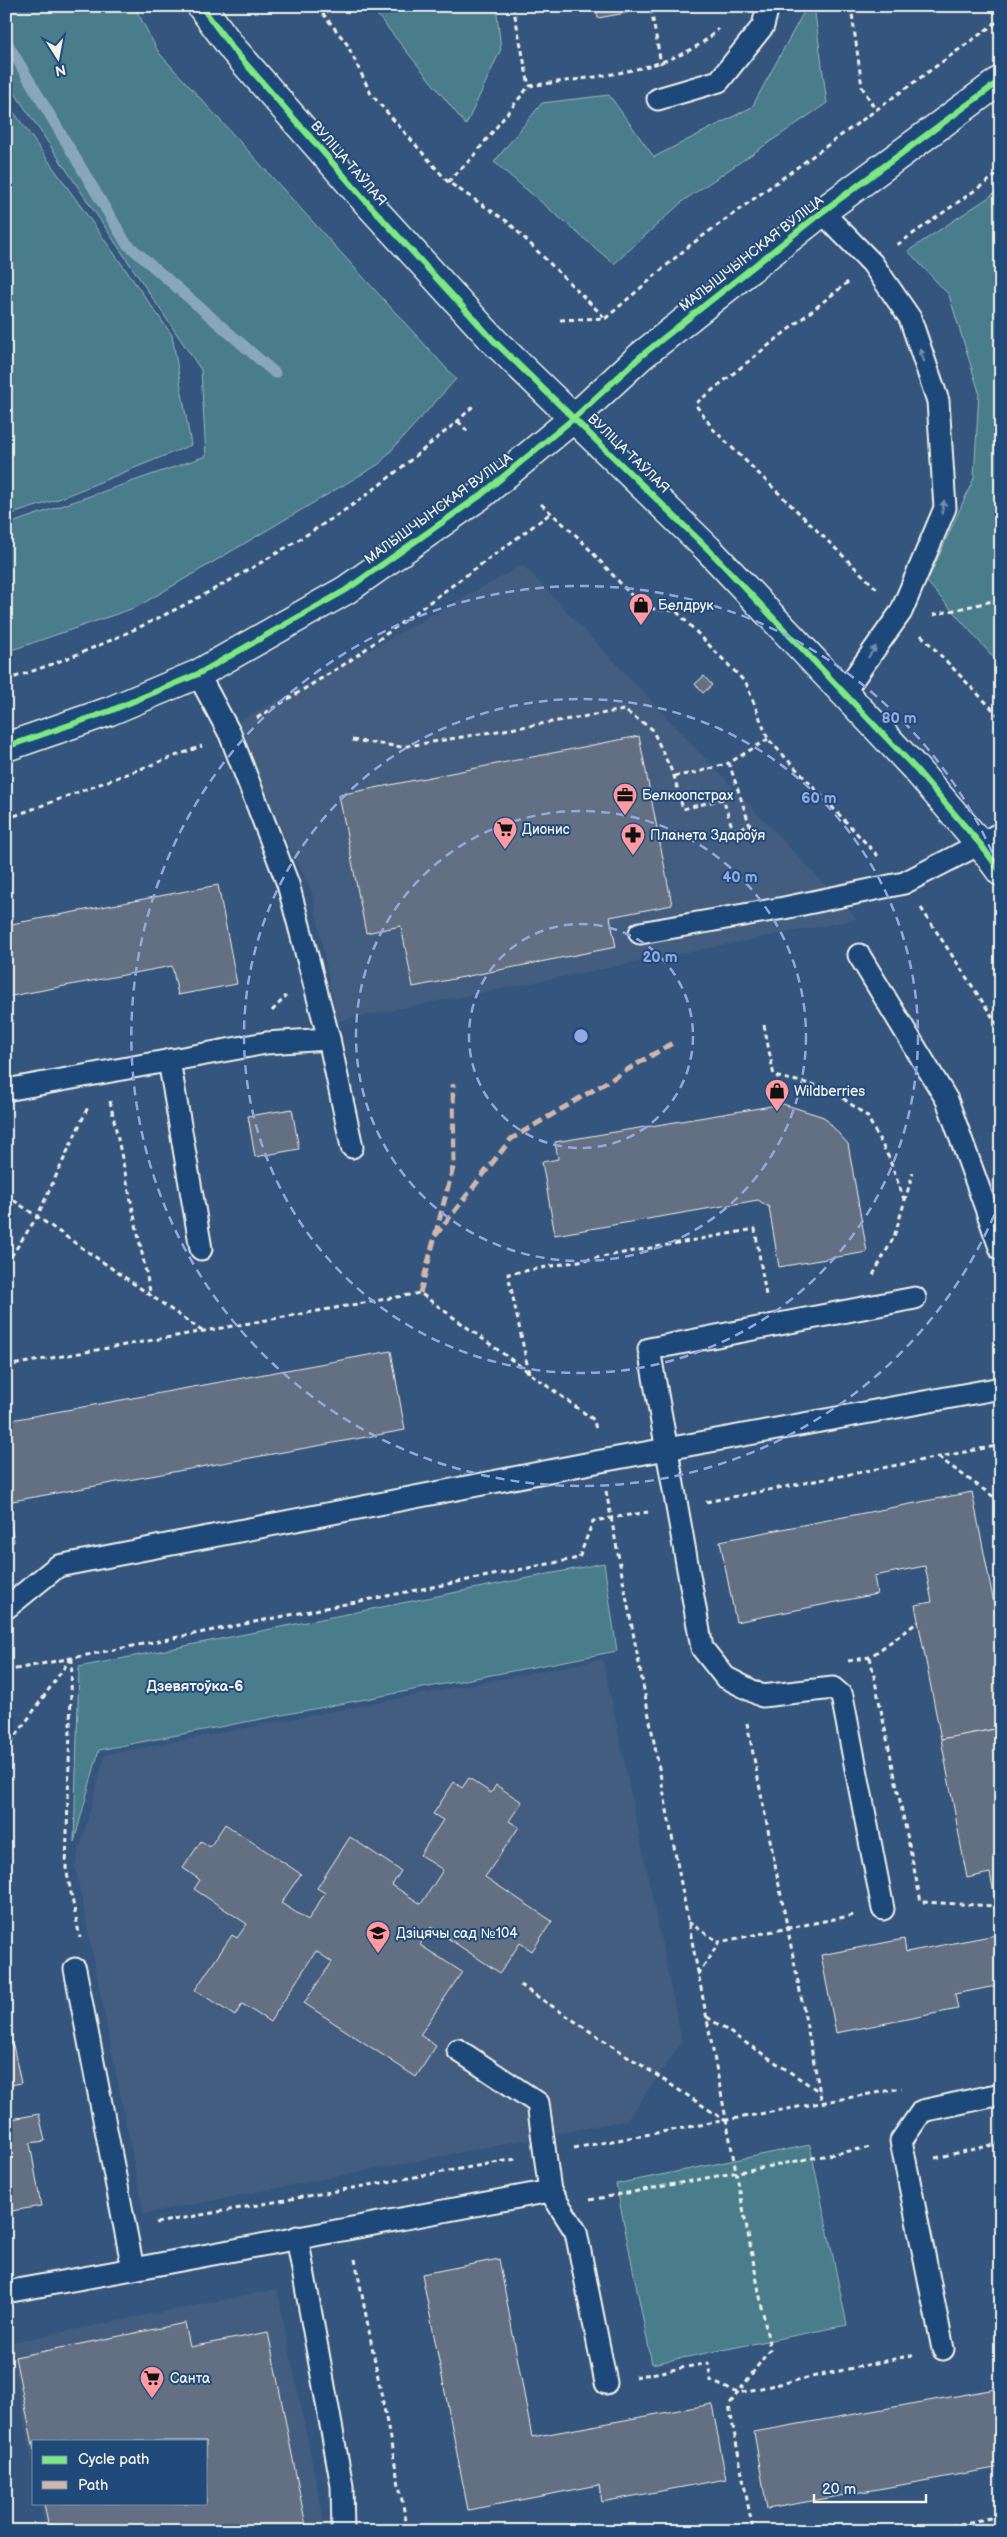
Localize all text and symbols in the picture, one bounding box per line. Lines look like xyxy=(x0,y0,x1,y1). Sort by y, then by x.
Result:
north arrow xyxy=(32,32,82,82)
text: N xyxy=(54,61,67,80)
street label: ВУЛІЦА ТАЎЛАЯ xyxy=(307,117,391,209)
street label: МАЛЫШЧЫНСКАЯ ВУЛІЦА xyxy=(676,192,827,315)
one-way arrow xyxy=(918,347,926,362)
street label: ВУЛІЦА ТАЎЛАЯ xyxy=(584,409,674,497)
street label: МАЛЫШЧЫНСКАЯ ВУЛІЦА xyxy=(361,449,516,568)
one-way arrow xyxy=(939,499,947,515)
shop icon: Белдрук xyxy=(628,592,654,626)
place label: Белдрук xyxy=(658,597,714,614)
one-way arrow xyxy=(867,645,877,659)
text: 80 m xyxy=(881,709,917,728)
office icon: Белкоопстрах xyxy=(612,782,638,816)
place label: Белкоопстрах xyxy=(642,787,734,804)
text: 60 m xyxy=(801,789,837,808)
supermarket icon: Дионис xyxy=(492,816,518,850)
place label: Дионис xyxy=(522,821,570,838)
pharmacy icon: Планета Здароўя xyxy=(620,822,646,856)
place label: Планета Здароўя xyxy=(650,827,765,844)
text: 40 m xyxy=(722,868,758,887)
text: 20 m xyxy=(643,948,678,967)
centre of rings xyxy=(572,1027,590,1045)
shop icon: Wildberries xyxy=(764,1078,790,1112)
place label: Wildberries xyxy=(794,1083,865,1100)
district label: Дзевятоўка-6 xyxy=(147,1677,243,1696)
school or university icon: Дзіцячы сад №104 xyxy=(365,1920,391,1954)
place label: Дзіцячы сад №104 xyxy=(396,1925,518,1942)
supermarket icon: Санта xyxy=(139,2365,165,2399)
place label: Санта xyxy=(170,2370,211,2387)
legend xyxy=(32,2440,208,2504)
text: Cycle path xyxy=(78,2450,149,2469)
scale bar xyxy=(814,2472,927,2504)
text: Path xyxy=(78,2476,108,2495)
text: 20 m xyxy=(822,2480,856,2499)

